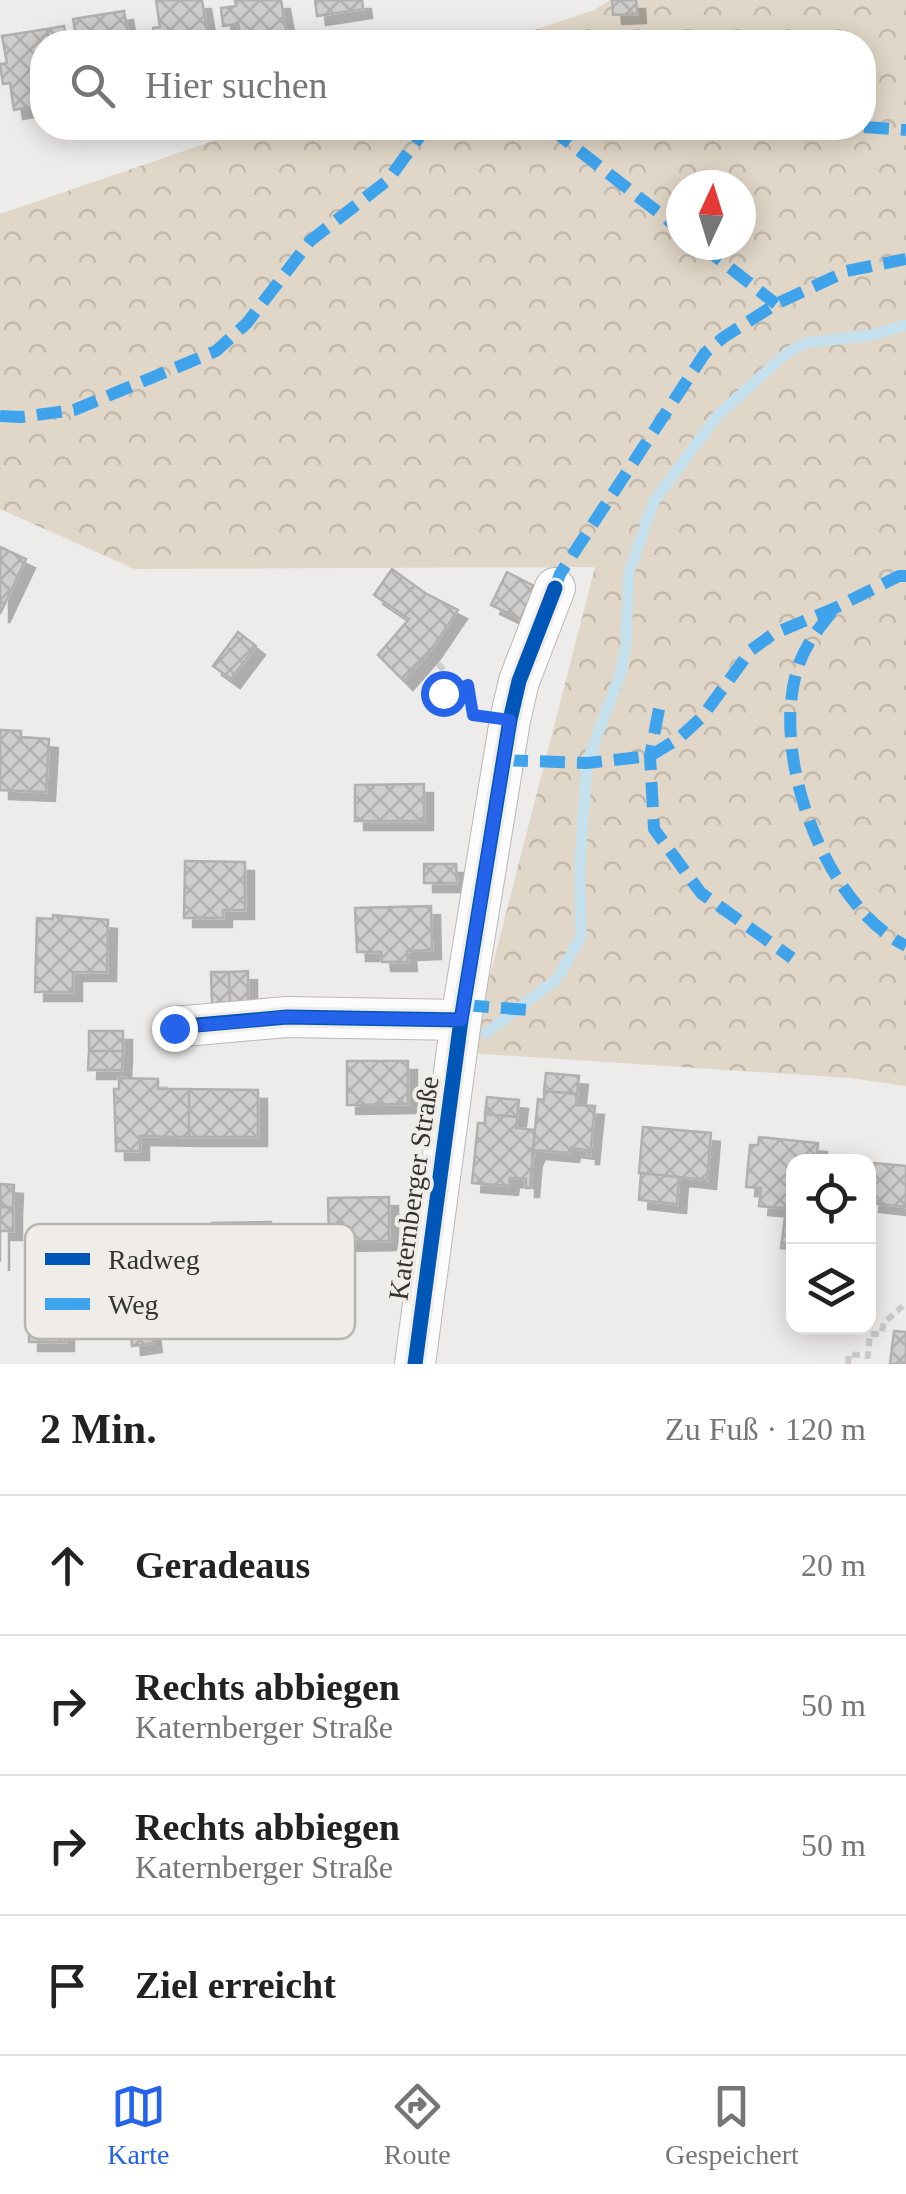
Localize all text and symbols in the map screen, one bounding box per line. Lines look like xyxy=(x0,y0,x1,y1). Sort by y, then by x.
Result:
search box xyxy=(30,30,876,140)
icon: search xyxy=(65,58,120,113)
text: Hier suchen xyxy=(145,64,328,106)
north arrow xyxy=(666,170,756,260)
route start xyxy=(421,671,467,717)
route end xyxy=(152,1006,198,1052)
street label: Katernberger Straße xyxy=(382,1074,445,1302)
map controls xyxy=(786,1154,876,1334)
button: locate xyxy=(786,1154,876,1244)
legend xyxy=(25,1224,355,1339)
text: Radweg xyxy=(108,1244,200,1275)
button: layers xyxy=(786,1244,876,1334)
text: Weg xyxy=(108,1289,159,1320)
text: 2 Min. xyxy=(40,1406,157,1452)
text: Zu Fuß · 120 m xyxy=(665,1411,866,1447)
icon: ahead xyxy=(40,1538,95,1593)
text: Geradeaus xyxy=(135,1544,310,1586)
text: 20 m xyxy=(801,1547,866,1583)
text: Rechts abbiegen xyxy=(135,1666,400,1708)
icon: right xyxy=(40,1678,95,1733)
text: 50 m xyxy=(801,1687,866,1723)
text: Katernberger Straße xyxy=(135,1709,393,1745)
text: Rechts abbiegen xyxy=(135,1806,400,1848)
icon: right xyxy=(40,1818,95,1873)
text: 50 m xyxy=(801,1827,866,1863)
text: Katernberger Straße xyxy=(135,1849,393,1885)
icon: arrive xyxy=(40,1958,95,2013)
text: Ziel erreicht xyxy=(135,1964,336,2006)
tab: Karte xyxy=(107,2079,169,2171)
tab: Route xyxy=(384,2079,451,2171)
tab: Gespeichert xyxy=(665,2079,799,2171)

